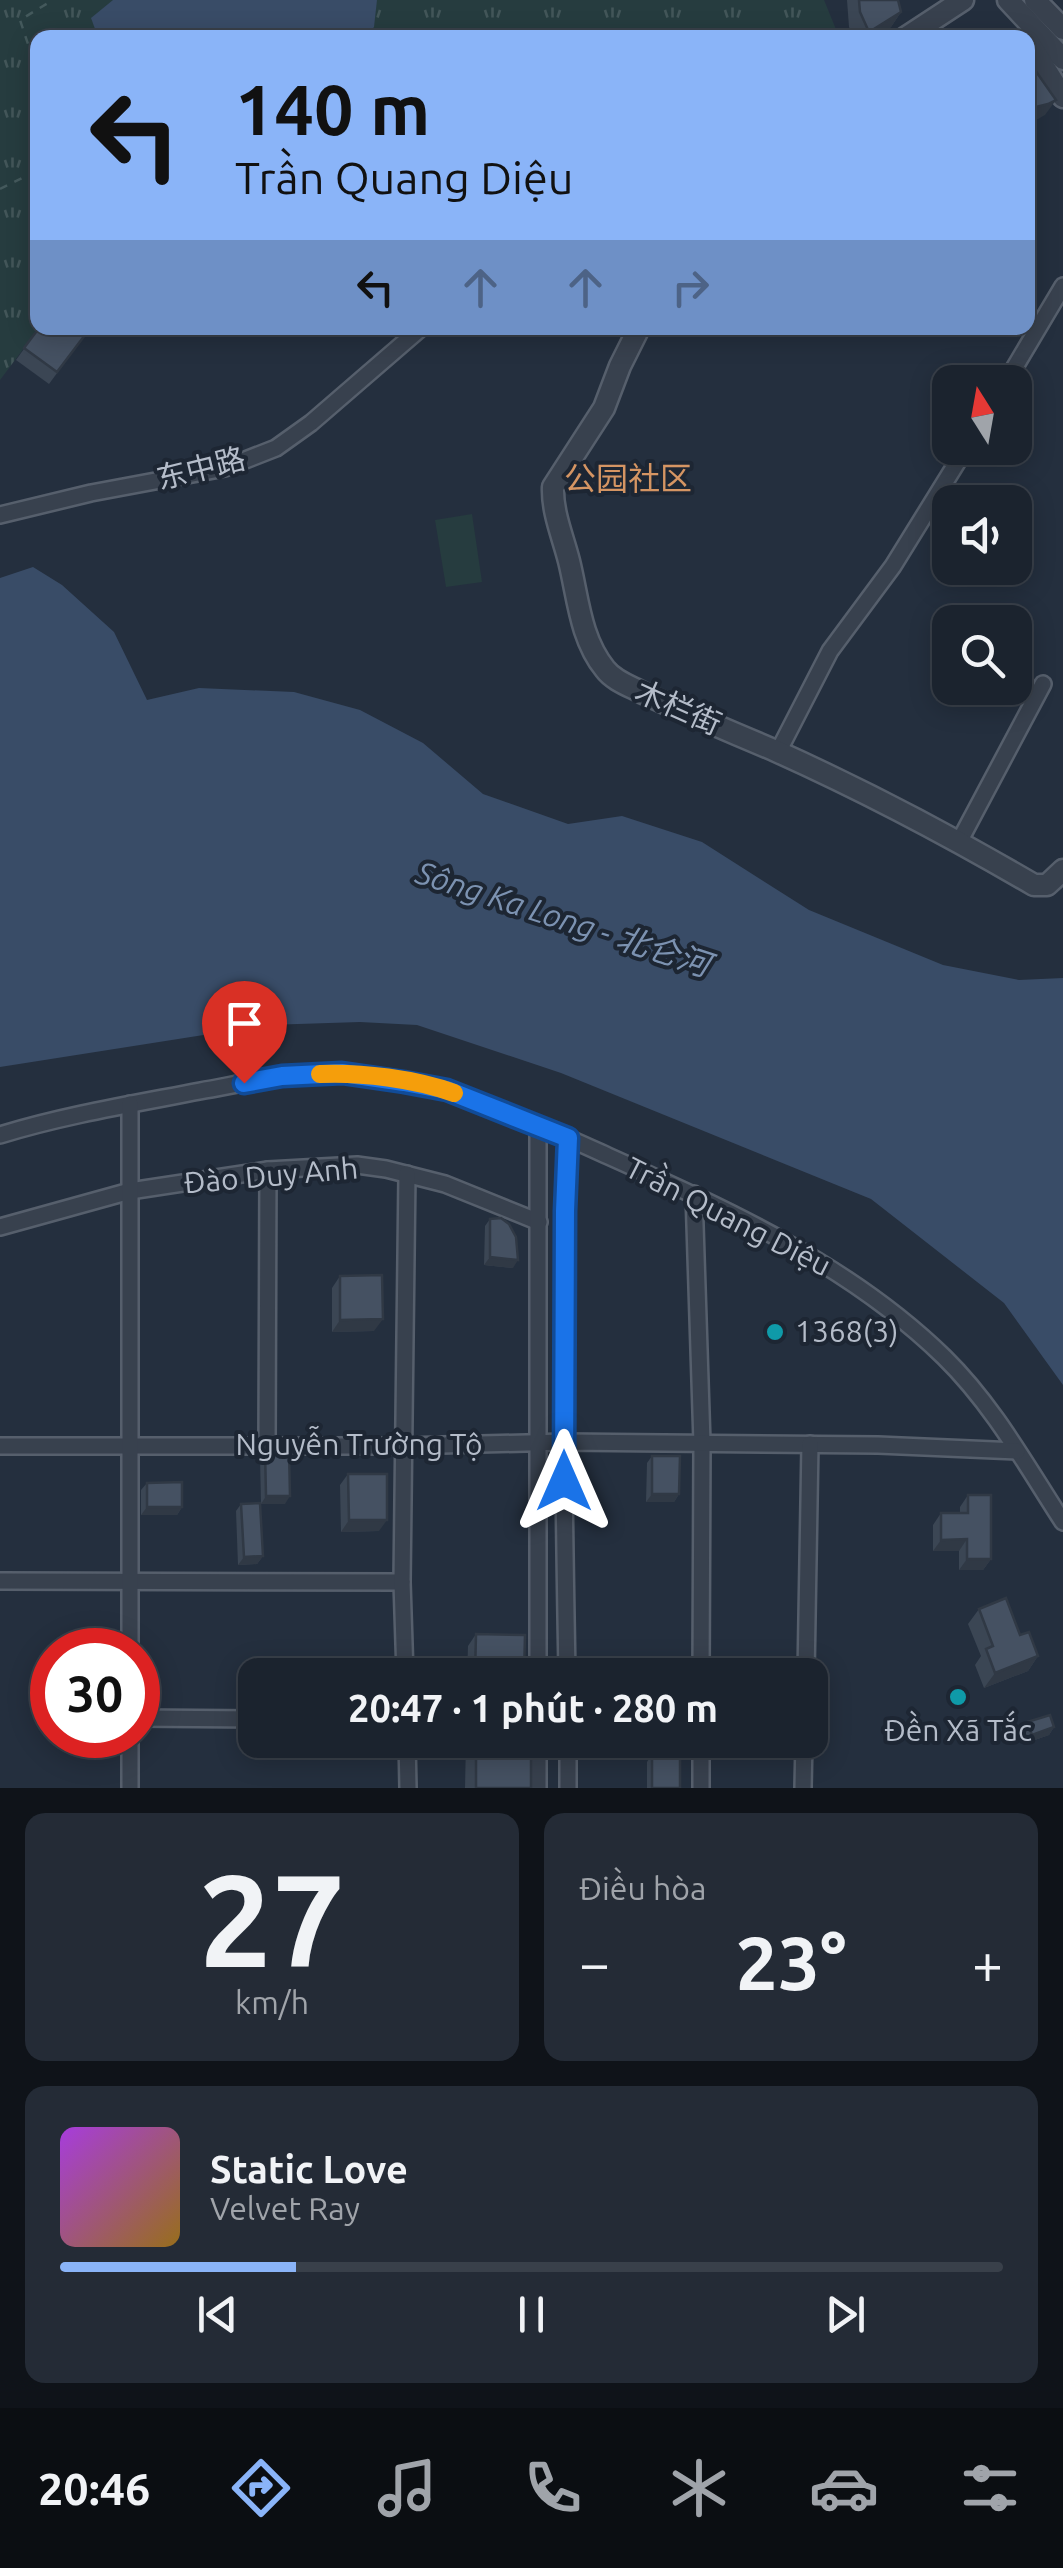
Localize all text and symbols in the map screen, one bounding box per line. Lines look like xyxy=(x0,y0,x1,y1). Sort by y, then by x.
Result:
icon: left xyxy=(70,70,200,200)
text: 140 m xyxy=(235,70,430,148)
text: Trần Quang Diệu xyxy=(235,152,574,203)
icon: left xyxy=(348,260,403,315)
icon: ahead xyxy=(453,260,508,315)
icon: ahead xyxy=(558,260,613,315)
icon: right xyxy=(663,260,718,315)
north arrow xyxy=(932,365,1032,465)
map controls xyxy=(932,365,1032,705)
street label: 东中路 xyxy=(153,441,249,495)
district label: 公园社区 xyxy=(564,460,692,496)
button: sound xyxy=(932,485,1032,585)
button: search xyxy=(932,605,1032,705)
street label: 木栏街 xyxy=(630,673,726,741)
water label: Sông Ka Long - 北仑河 xyxy=(411,853,720,984)
pin xyxy=(202,981,287,1084)
icon: arrive xyxy=(217,996,272,1051)
street label: Trần Quang Diệu xyxy=(620,1147,838,1282)
street label: Đào Duy Anh xyxy=(182,1150,359,1200)
place label: 1368(3) xyxy=(795,1314,899,1348)
marker: 1368(3) xyxy=(764,1321,786,1343)
street label: Nguyễn Trường Tộ xyxy=(235,1425,483,1461)
position arrow xyxy=(512,1429,616,1533)
speed limit sign: 30 xyxy=(30,1628,160,1758)
marker: Đền Xã Tắc xyxy=(947,1686,969,1708)
text: 20:47 · 1 phút · 280 m xyxy=(348,1687,718,1729)
place label: Đền Xã Tắc xyxy=(884,1710,1032,1747)
text: 27 xyxy=(199,1846,345,1992)
text: Điều hòa xyxy=(579,1870,707,1906)
text: 23° xyxy=(735,1920,847,2004)
text: − xyxy=(579,1932,610,1993)
text: + xyxy=(972,1932,1003,1993)
text: km/h xyxy=(235,1984,309,2020)
text: Static Love xyxy=(210,2148,408,2190)
text: Velvet Ray xyxy=(210,2190,360,2226)
icon: previous xyxy=(190,2287,245,2342)
icon: pause xyxy=(504,2287,559,2342)
icon: next xyxy=(818,2287,873,2342)
icon: directions xyxy=(226,2453,296,2523)
icon: music xyxy=(372,2453,442,2523)
icon: phone xyxy=(518,2453,588,2523)
icon: climate xyxy=(664,2453,734,2523)
icon: car xyxy=(809,2453,879,2523)
icon: filters xyxy=(955,2453,1025,2523)
text: 20:46 xyxy=(38,2463,150,2514)

